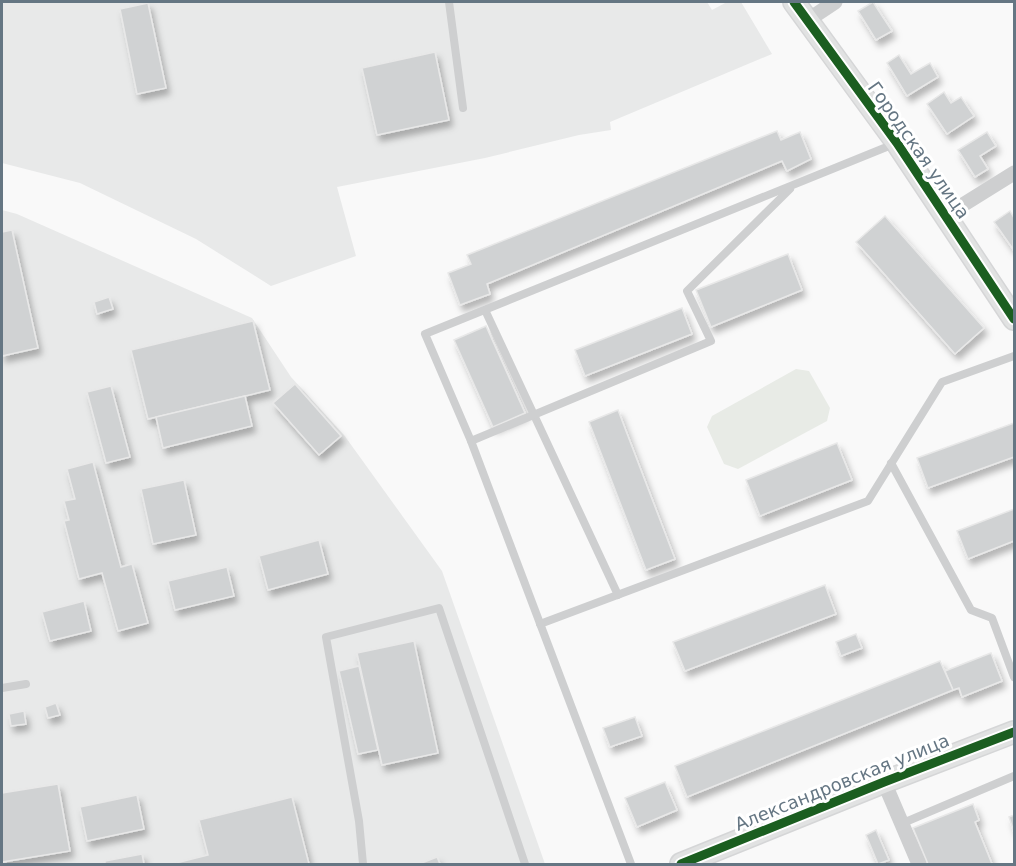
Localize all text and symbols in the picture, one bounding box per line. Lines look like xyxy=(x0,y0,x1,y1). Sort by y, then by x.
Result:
street label: Городская улица xyxy=(864,77,974,223)
street label: Александровская улица xyxy=(732,729,952,835)

